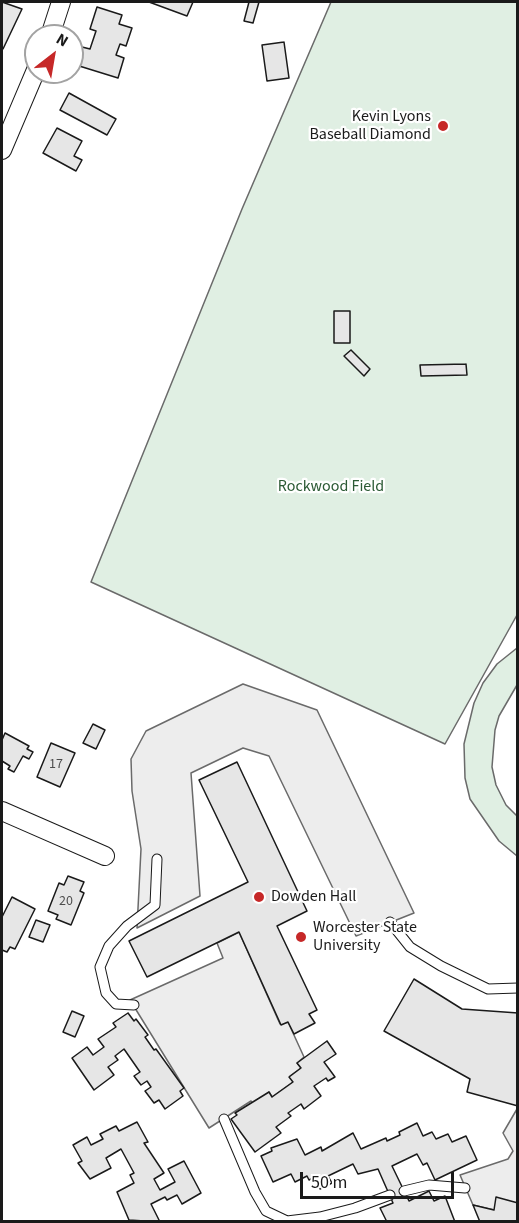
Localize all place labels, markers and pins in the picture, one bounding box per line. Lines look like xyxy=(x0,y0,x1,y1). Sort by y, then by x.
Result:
place label: Kevin Lyons Baseball Diamond xyxy=(309,107,431,145)
marker: Kevin Lyons Baseball Diamond xyxy=(436,119,450,133)
place label: Dowden Hall xyxy=(271,887,356,907)
marker: Dowden Hall xyxy=(252,890,266,904)
place label: Worcester State University xyxy=(313,918,417,956)
marker: Worcester State University xyxy=(294,930,308,944)

